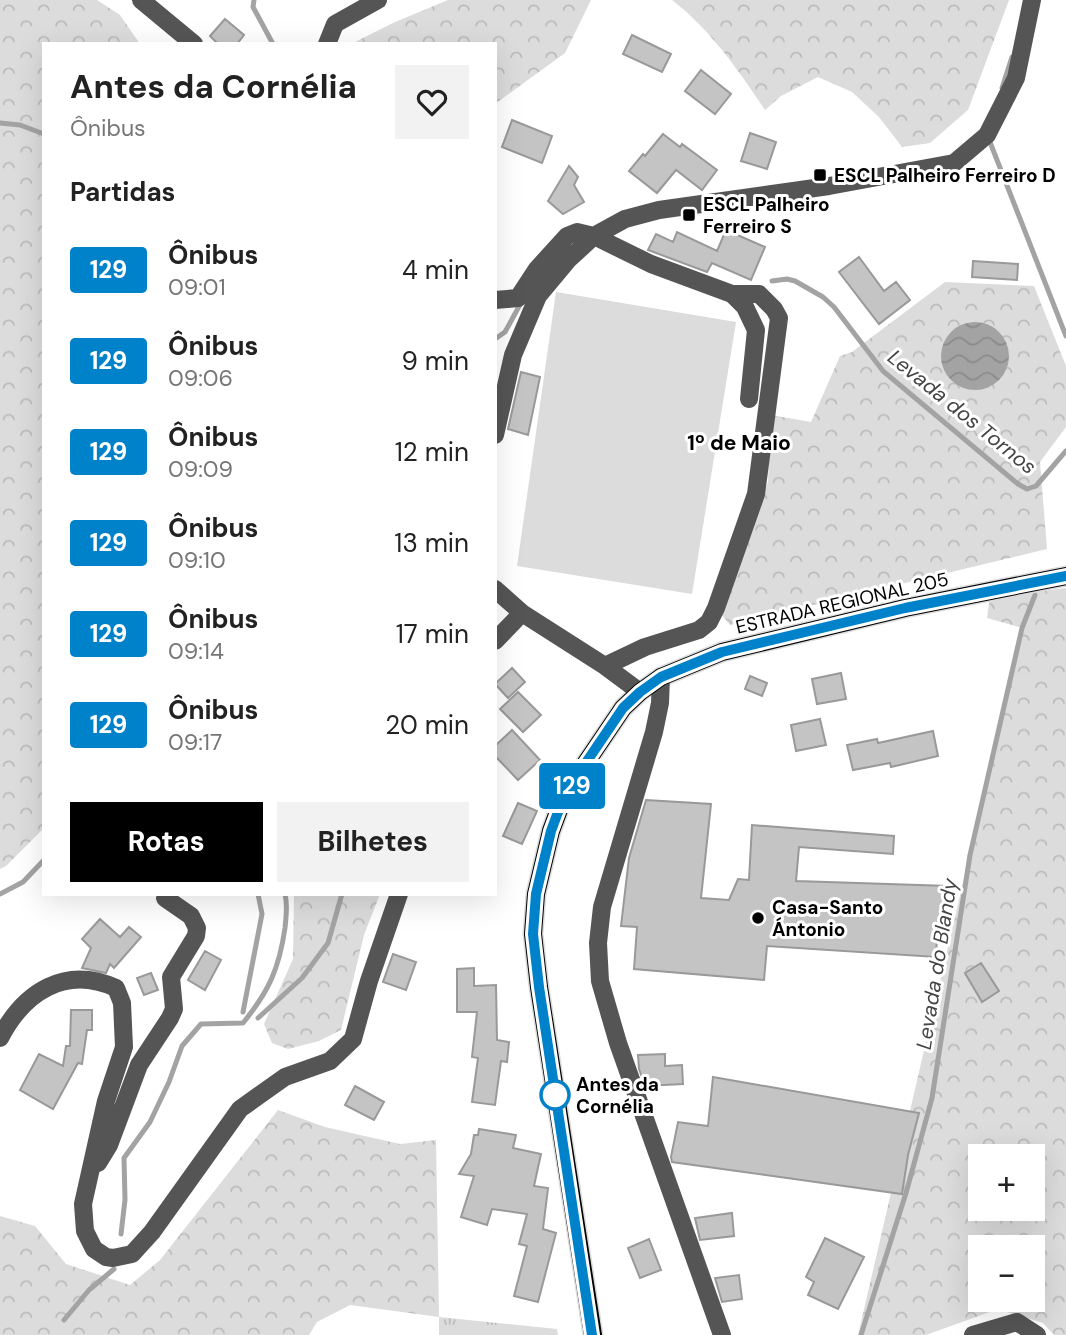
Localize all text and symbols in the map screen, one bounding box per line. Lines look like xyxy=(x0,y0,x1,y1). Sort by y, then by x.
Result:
text: Antes da Cornélia xyxy=(70,65,357,108)
button: heart xyxy=(395,65,469,139)
text: Ônibus xyxy=(70,113,146,143)
place label: ESCL Palheiro Ferreiro D xyxy=(834,163,1056,188)
marker: ESCL Palheiro Ferreiro D xyxy=(812,167,828,183)
text: Partidas xyxy=(70,175,175,209)
place label: ESCL Palheiro Ferreiro S xyxy=(703,192,830,239)
marker: ESCL Palheiro Ferreiro S xyxy=(681,207,697,223)
text: Ônibus xyxy=(168,238,258,272)
text: 4 min xyxy=(402,253,469,287)
text: 129 xyxy=(90,254,127,285)
text: 09:01 xyxy=(168,272,226,302)
text: Ônibus xyxy=(168,329,258,363)
water label: Levada dos Tornos xyxy=(882,343,1042,481)
text: 9 min xyxy=(401,344,469,378)
text: 129 xyxy=(90,345,127,376)
text: 09:06 xyxy=(168,363,233,393)
text: Ônibus xyxy=(168,420,258,454)
district label: 1º de Maio xyxy=(687,429,791,457)
text: 12 min xyxy=(395,435,469,469)
text: 129 xyxy=(90,436,127,467)
text: 09:09 xyxy=(168,454,233,484)
text: Ônibus xyxy=(168,511,258,545)
text: 13 min xyxy=(394,526,469,560)
text: 129 xyxy=(90,527,127,558)
text: 09:10 xyxy=(168,545,226,575)
street label: ESTRADA REGIONAL 205 xyxy=(733,566,951,640)
text: Ônibus xyxy=(168,602,258,636)
text: 17 min xyxy=(396,617,469,651)
text: 129 xyxy=(90,618,127,649)
text: 09:14 xyxy=(168,636,224,666)
text: Ônibus xyxy=(168,693,258,727)
text: 20 min xyxy=(385,708,469,742)
text: 129 xyxy=(90,709,127,740)
text: 09:17 xyxy=(168,727,222,757)
line badge: 129 xyxy=(532,763,612,809)
text: 129 xyxy=(553,770,591,801)
button: Rotas xyxy=(70,802,263,882)
button: Bilhetes xyxy=(277,802,469,882)
water label: Levada do Blandy xyxy=(910,875,965,1052)
place label: Casa-Santo Ántonio xyxy=(772,895,883,942)
marker: Casa-Santo Ántonio xyxy=(750,910,766,926)
place label: Antes da Cornélia xyxy=(576,1072,659,1119)
marker: Antes da Cornélia xyxy=(540,1080,570,1110)
map controls xyxy=(968,1144,1045,1312)
button: + xyxy=(968,1144,1045,1221)
button: − xyxy=(968,1235,1045,1312)

